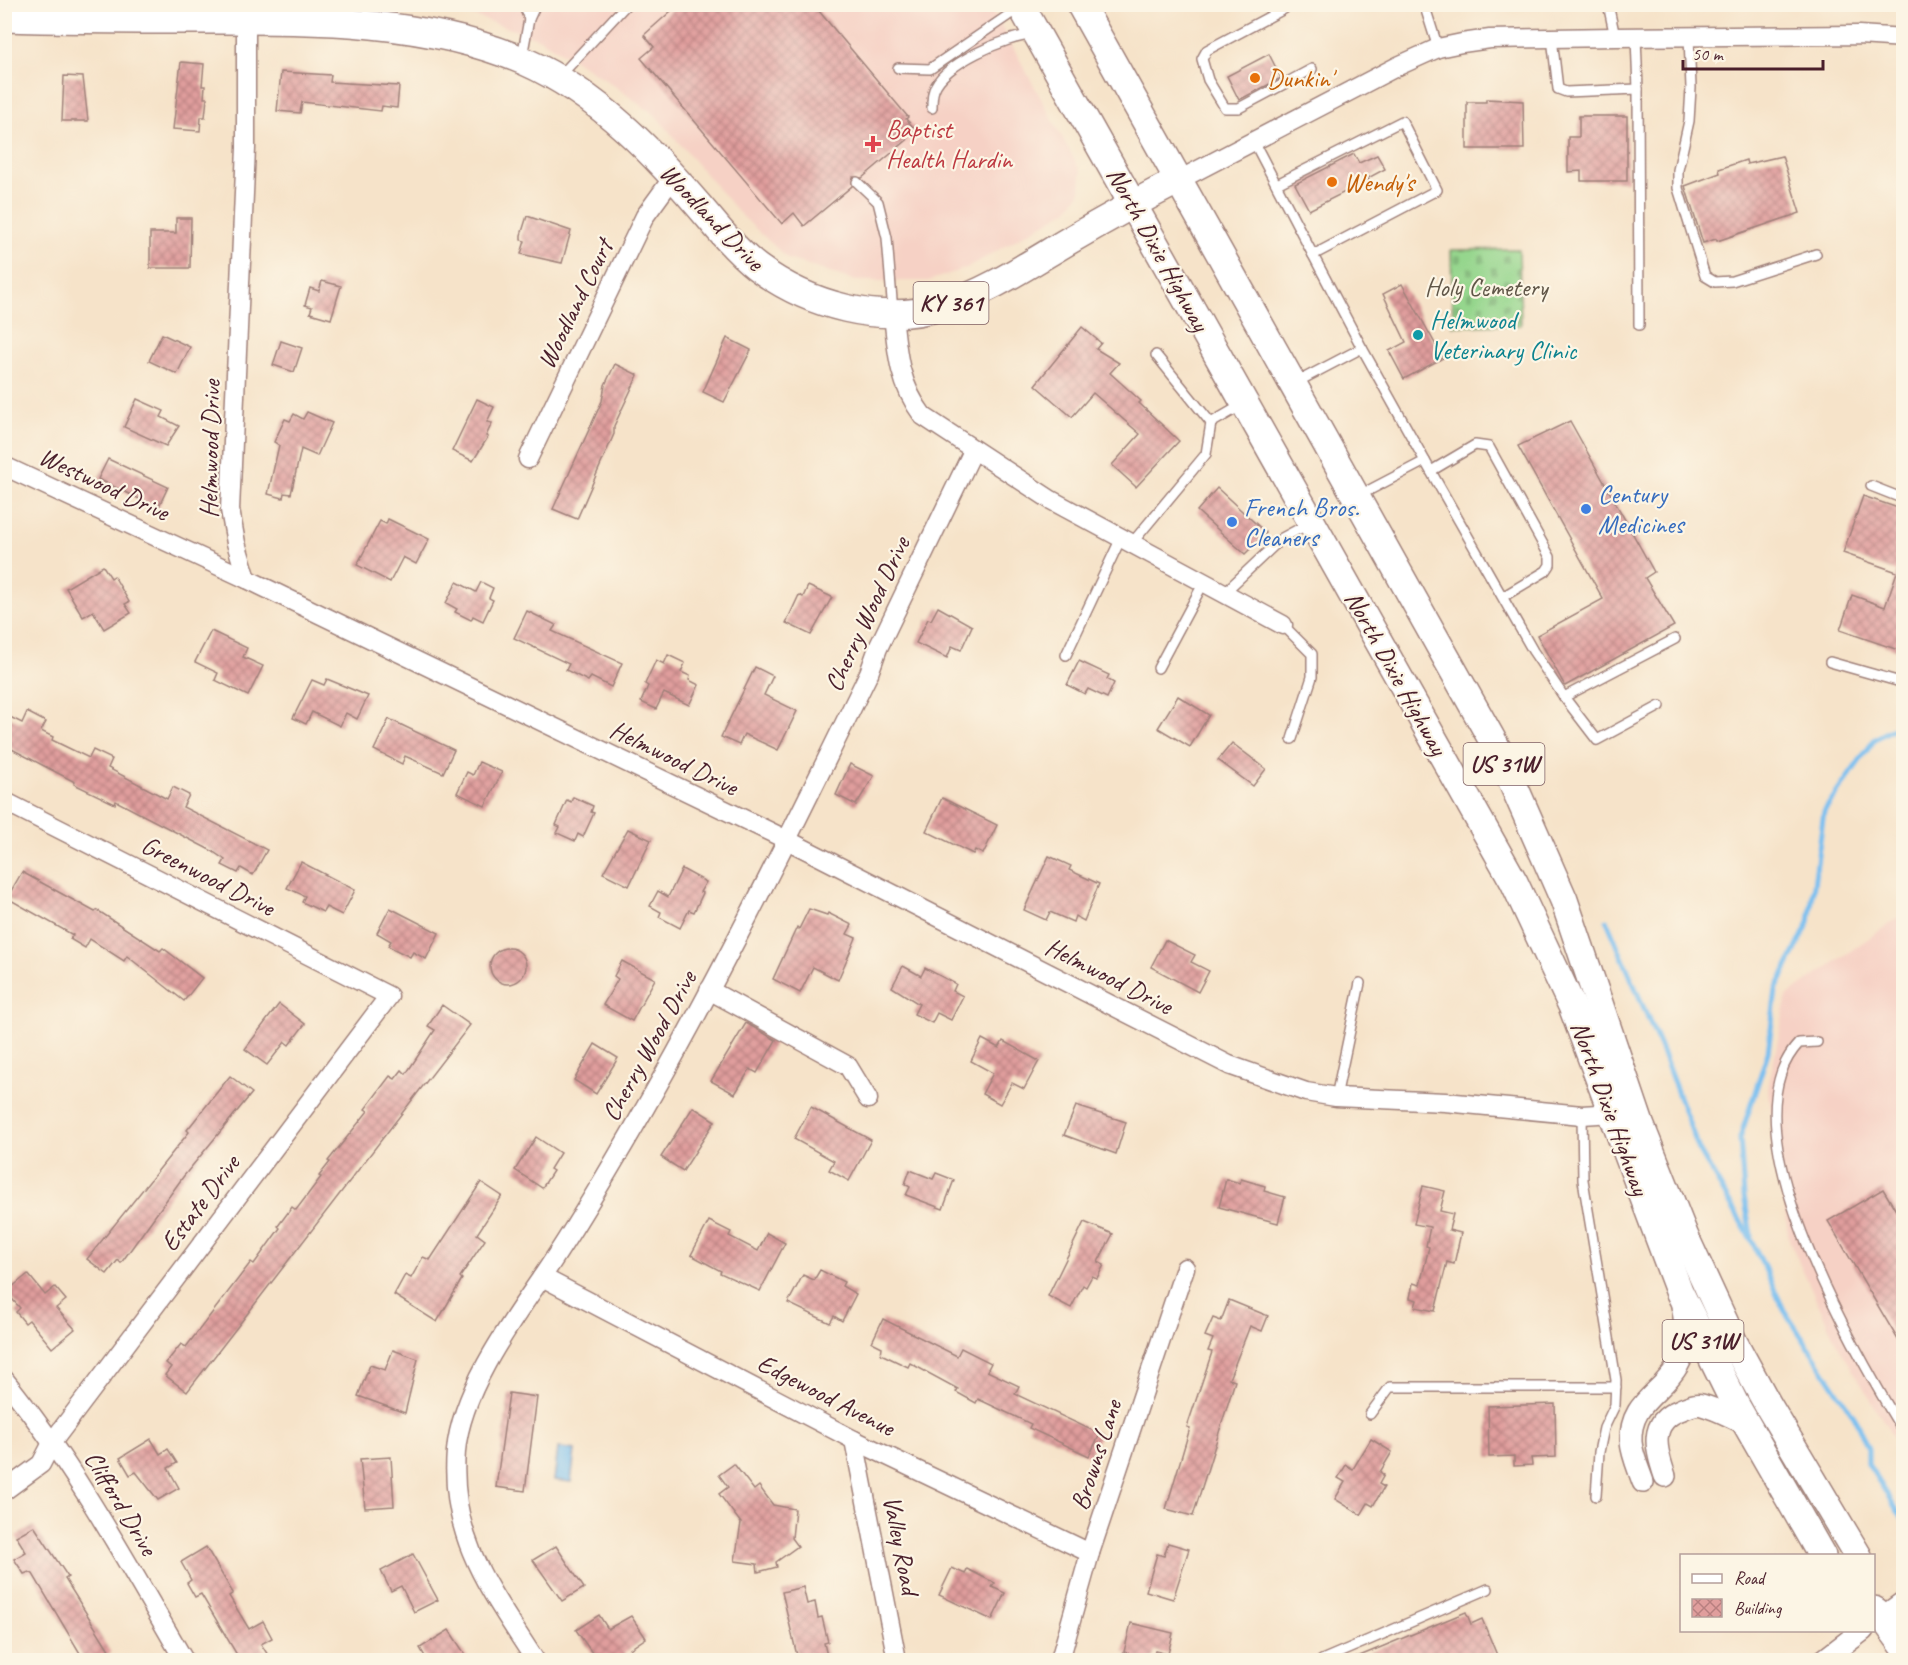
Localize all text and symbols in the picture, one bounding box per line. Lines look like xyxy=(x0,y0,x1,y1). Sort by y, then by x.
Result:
scale bar xyxy=(1683,33,1822,71)
text: 50 m xyxy=(1692,43,1725,65)
place label: Dunkin' xyxy=(1267,62,1337,95)
marker: Dunkin' xyxy=(1248,71,1262,85)
place label: Baptist Health Hardin xyxy=(886,113,1013,176)
marker: Baptist Health Hardin xyxy=(864,135,882,153)
street label: Woodland Drive xyxy=(653,156,772,279)
street label: North Dixie Highway xyxy=(1099,161,1218,339)
place label: Wendy's xyxy=(1344,166,1416,199)
marker: Wendy's xyxy=(1325,175,1339,189)
street label: Woodland Court xyxy=(530,231,622,374)
park label: Holy Cemetery xyxy=(1425,271,1549,304)
road number: KY 361 xyxy=(914,282,988,324)
place label: Helmwood Veterinary Clinic xyxy=(1430,304,1577,367)
marker: Helmwood Veterinary Clinic xyxy=(1411,328,1425,342)
street label: Helmwood Drive xyxy=(192,378,228,518)
street label: Westwood Drive xyxy=(34,440,176,529)
place label: Century Medicines xyxy=(1598,478,1685,541)
place label: French Bros. Cleaners xyxy=(1244,491,1360,554)
marker: Century Medicines xyxy=(1579,502,1593,516)
marker: French Bros. Cleaners xyxy=(1225,515,1239,529)
street label: Cherry Wood Drive xyxy=(817,530,918,697)
street label: North Dixie Highway xyxy=(1337,585,1456,763)
street label: Helmwood Drive xyxy=(605,713,745,804)
road number: US 31W xyxy=(1464,743,1544,785)
street label: Greenwood Drive xyxy=(136,828,282,924)
street label: Helmwood Drive xyxy=(1040,930,1179,1023)
street label: Cherry Wood Drive xyxy=(594,964,705,1127)
street label: North Dixie Highway xyxy=(1563,1016,1657,1202)
street label: Estate Drive xyxy=(153,1146,249,1258)
road number: US 31W xyxy=(1662,1320,1744,1362)
street label: Edgewood Avenue xyxy=(752,1346,902,1444)
street label: Browns Lane xyxy=(1063,1394,1130,1514)
street label: Clifford Drive xyxy=(77,1445,166,1564)
street label: Valley Road xyxy=(875,1493,927,1601)
legend xyxy=(1680,1554,1875,1632)
text: Road xyxy=(1734,1567,1767,1589)
text: Building xyxy=(1734,1597,1783,1619)

